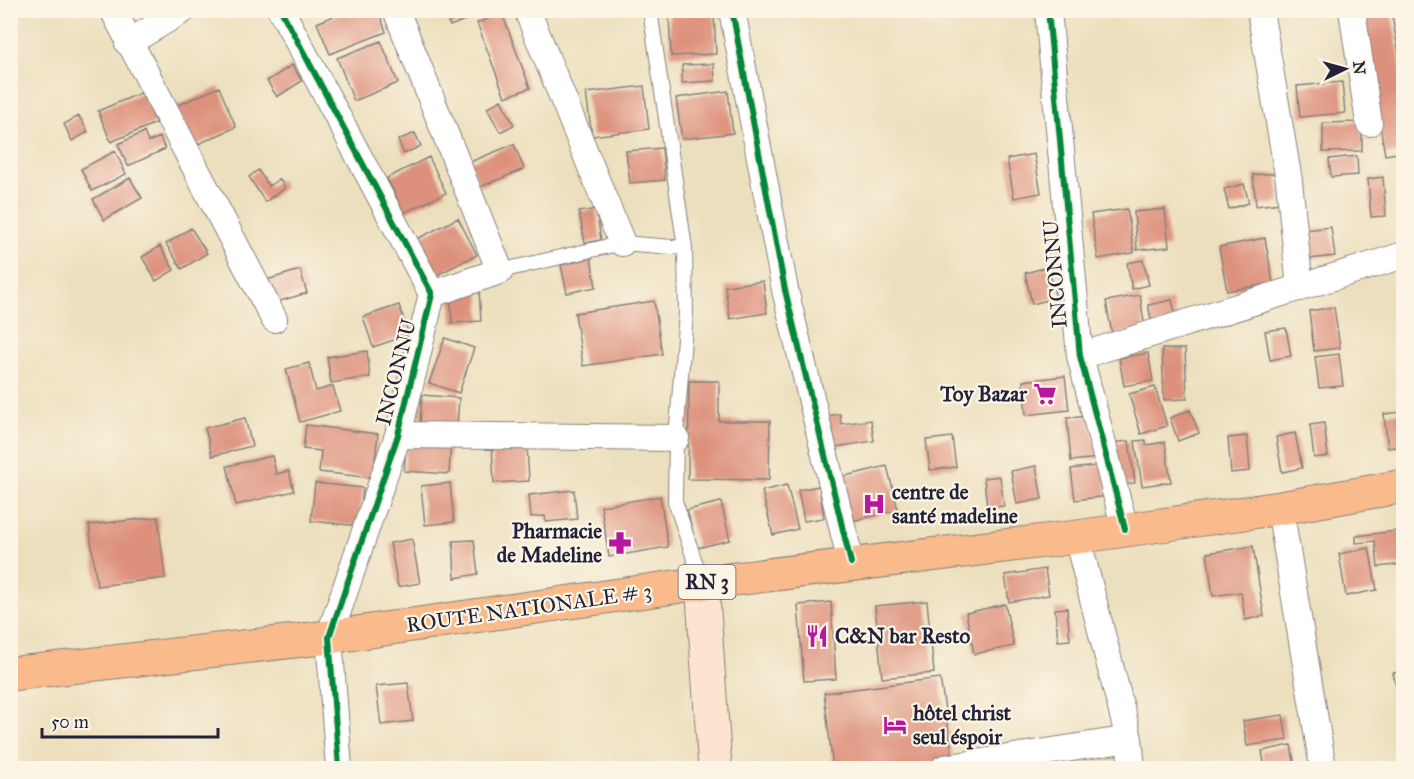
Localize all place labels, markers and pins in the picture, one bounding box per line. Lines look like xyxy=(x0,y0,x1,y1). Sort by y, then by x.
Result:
place label: Toy Bazar xyxy=(939,381,1028,407)
supermarket icon: Toy Bazar xyxy=(1032,381,1058,407)
place label: centre de santé madeline xyxy=(892,479,1018,529)
hospital icon: centre de santé madeline xyxy=(861,491,887,517)
place label: Pharmacie de Madeline xyxy=(497,518,602,568)
pharmacy icon: Pharmacie de Madeline xyxy=(607,530,633,556)
restaurant icon: C&N bar Resto xyxy=(804,623,830,649)
place label: C&N bar Resto xyxy=(835,623,970,649)
place label: hôtel christ seul éspoir xyxy=(912,700,1012,750)
hotel icon: hôtel christ seul éspoir xyxy=(882,712,908,738)

